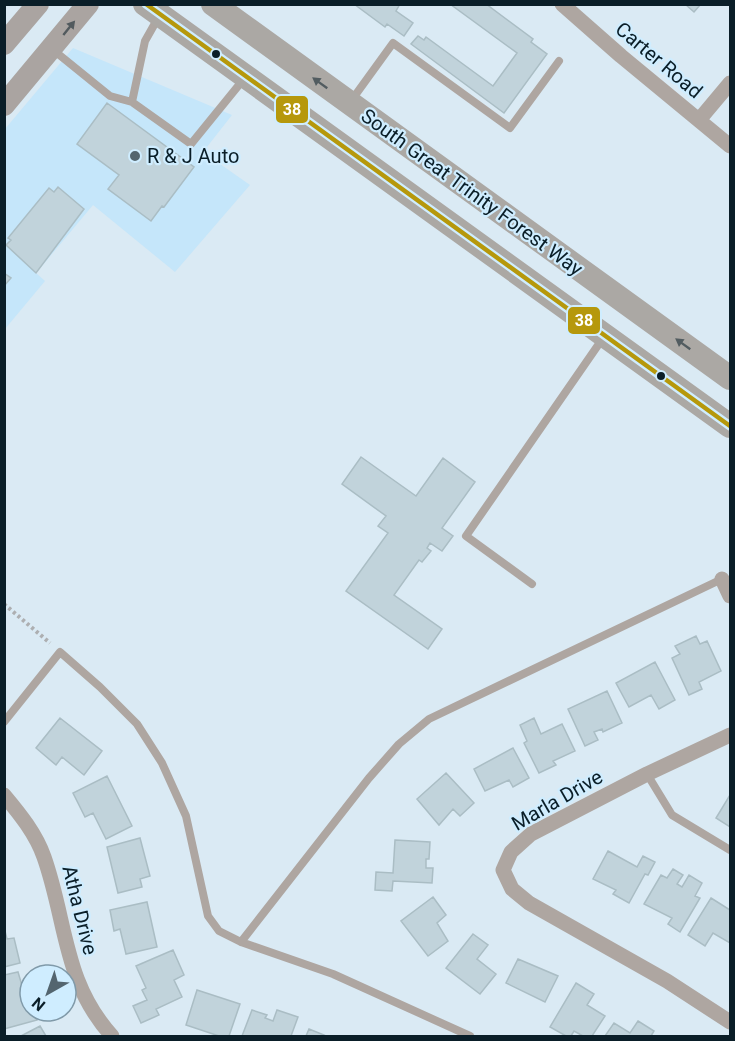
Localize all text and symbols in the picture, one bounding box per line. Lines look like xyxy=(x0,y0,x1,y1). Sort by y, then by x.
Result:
street label: Carter Road xyxy=(611,17,707,103)
one-way arrow xyxy=(62,21,75,36)
unlabelled marker xyxy=(210,48,222,60)
one-way arrow xyxy=(313,77,328,89)
line badge: 38 xyxy=(275,95,309,124)
text: 38 xyxy=(283,100,301,119)
street label: South Great Trinity Forest Way xyxy=(356,103,588,281)
place label: R & J Auto xyxy=(147,144,239,168)
marker: R & J Auto xyxy=(128,149,142,163)
line badge: 38 xyxy=(567,306,601,335)
text: 38 xyxy=(575,311,593,330)
one-way arrow xyxy=(676,338,692,350)
unlabelled marker xyxy=(655,370,667,382)
street label: Marla Drive xyxy=(507,764,607,836)
street label: Atha Drive xyxy=(57,863,103,957)
north arrow xyxy=(18,963,78,1023)
text: N xyxy=(28,993,49,1015)

